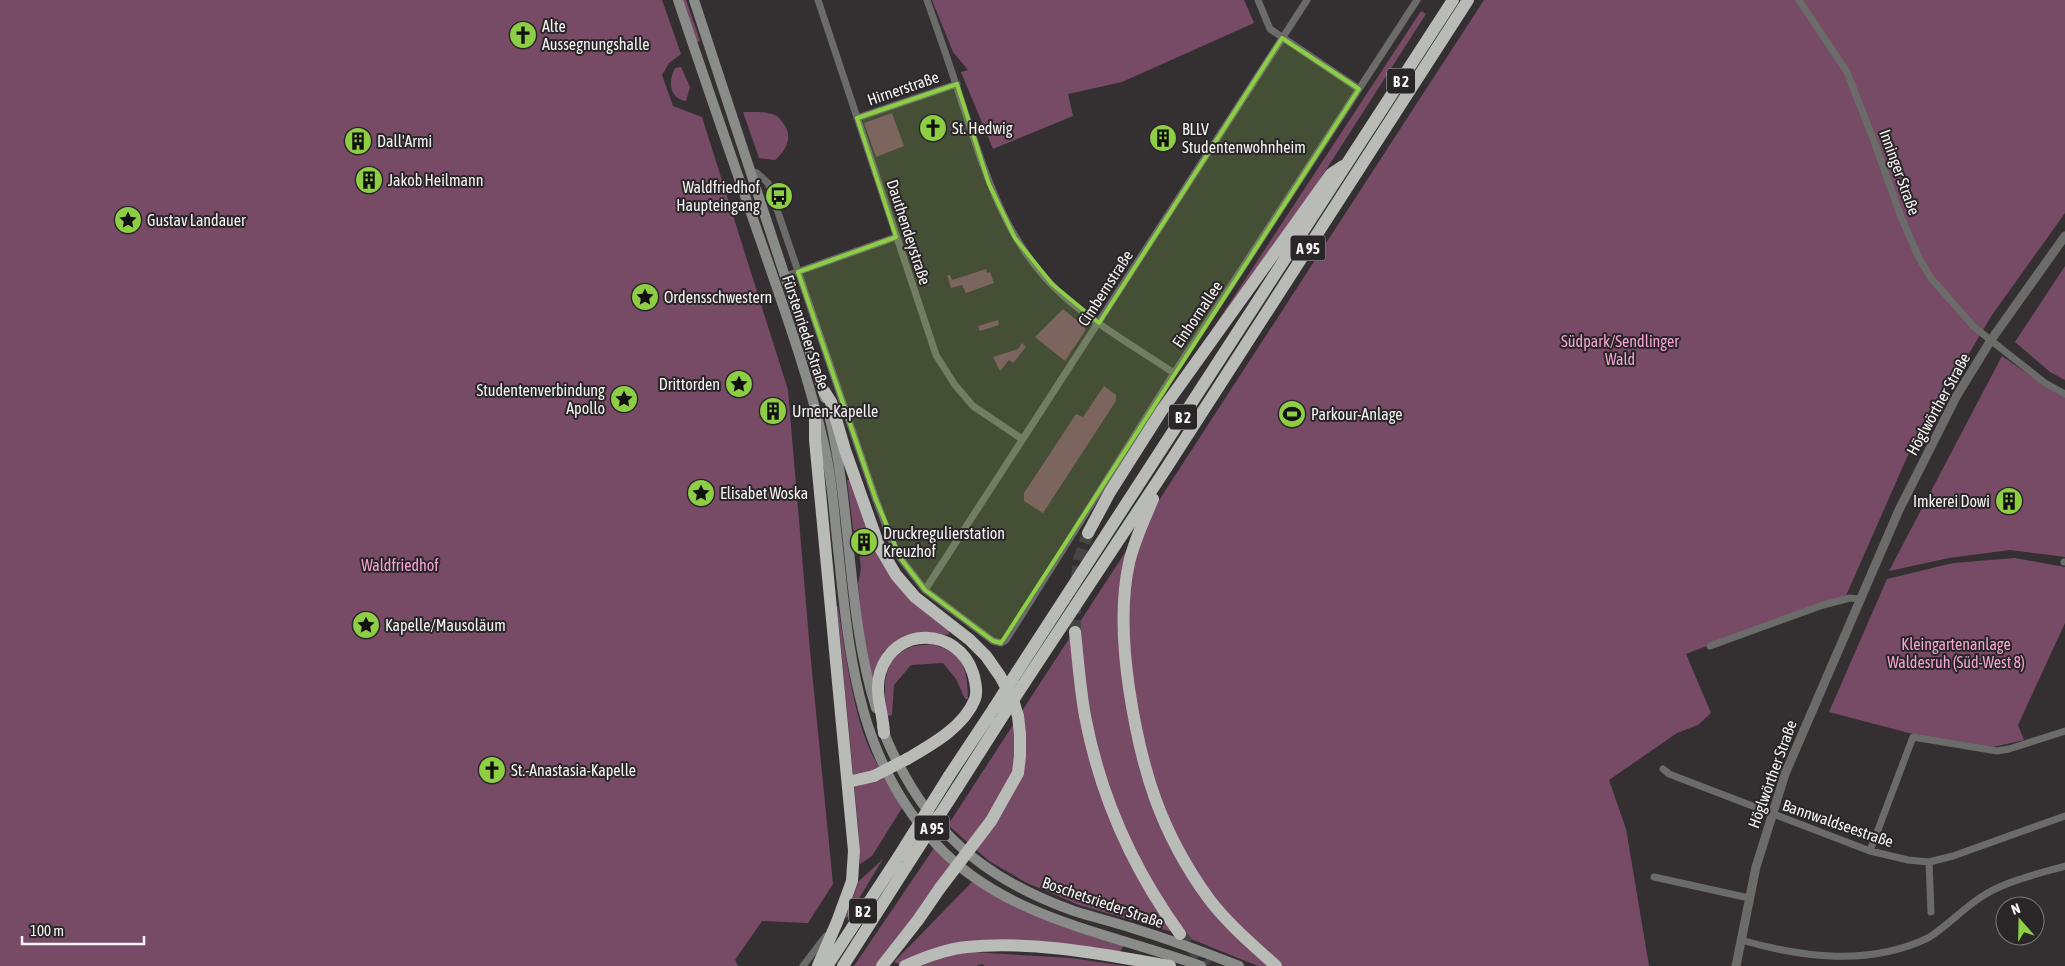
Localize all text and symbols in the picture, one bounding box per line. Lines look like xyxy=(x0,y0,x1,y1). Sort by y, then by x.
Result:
place label: Alte Aussegnungshalle xyxy=(542,17,650,54)
church icon: Alte Aussegnungshalle xyxy=(508,20,538,50)
street label: Hirnerstraße xyxy=(865,67,941,109)
road number: B 2 xyxy=(1387,68,1415,94)
church icon: St. Hedwig xyxy=(918,113,948,143)
place label: St. Hedwig xyxy=(952,119,1013,138)
place label: BLLV Studentenwohnheim xyxy=(1182,120,1306,156)
building icon: BLLV Studentenwohnheim xyxy=(1148,123,1178,153)
building icon: Dall'Armi xyxy=(343,126,373,156)
street label: Inninger Straße xyxy=(1875,127,1924,218)
place label: Dall'Armi xyxy=(377,132,432,150)
building icon: Jakob Heilmann xyxy=(354,165,384,195)
place label: Jakob Heilmann xyxy=(388,171,484,189)
street label: Dauthendeystraße xyxy=(883,177,935,287)
place label: Waldfriedhof Haupteingang xyxy=(676,178,761,215)
bus stop icon: Waldfriedhof Haupteingang xyxy=(764,181,794,211)
place icon: Gustav Landauer xyxy=(113,205,143,235)
place label: Gustav Landauer xyxy=(147,211,246,229)
road number: A 95 xyxy=(1290,236,1326,260)
street label: Cimbernstraße xyxy=(1074,247,1136,329)
street label: Fürstenrieder Straße xyxy=(779,273,833,391)
street label: Einhornallee xyxy=(1168,277,1226,351)
place icon: Ordensschwestern xyxy=(630,282,660,312)
place label: Ordensschwestern xyxy=(664,288,772,306)
park label: Südpark/Sendlinger Wald xyxy=(1561,332,1679,368)
street label: Höglwörther Straße xyxy=(1903,350,1974,459)
place icon: Drittorden xyxy=(724,369,754,399)
place label: Drittorden xyxy=(659,375,720,393)
place label: Studentenverbindung Apollo xyxy=(476,381,605,418)
place icon: Studentenverbindung Apollo xyxy=(609,384,639,414)
building icon: Urnen-Kapelle xyxy=(758,396,788,426)
sports icon: Parkour-Anlage xyxy=(1277,399,1307,429)
place label: Urnen-Kapelle xyxy=(792,402,878,421)
road number: B 2 xyxy=(1169,404,1197,430)
place label: Parkour-Anlage xyxy=(1311,405,1402,424)
place icon: Elisabet Woska xyxy=(686,478,716,508)
place label: Elisabet Woska xyxy=(720,484,808,502)
building icon: Imkerei Dowi xyxy=(1994,486,2024,516)
place label: Imkerei Dowi xyxy=(1913,492,1990,510)
place label: Druckregulierstation Kreuzhof xyxy=(883,524,1005,560)
building icon: Druckregulierstation Kreuzhof xyxy=(849,527,879,557)
park label: Waldfriedhof xyxy=(361,556,439,574)
place icon: Kapelle/Mausoläum xyxy=(351,610,381,640)
place label: Kapelle/Mausoläum xyxy=(385,616,506,635)
park label: Kleingartenanlage Waldesruh (Süd-West 8) xyxy=(1887,635,2025,672)
street label: Höglwörther Straße xyxy=(1744,717,1801,831)
church icon: St.-Anastasia-Kapelle xyxy=(477,755,507,785)
place label: St.-Anastasia-Kapelle xyxy=(511,761,636,780)
street label: Bannwaldseestraße xyxy=(1780,796,1896,850)
road number: A 95 xyxy=(914,816,950,840)
street label: Boschetsrieder Straße xyxy=(1040,873,1166,931)
north arrow xyxy=(1995,896,2045,946)
road number: B 2 xyxy=(849,898,877,924)
text: N xyxy=(2009,900,2022,918)
scale bar xyxy=(22,914,145,946)
text: 100 m xyxy=(30,922,64,939)

